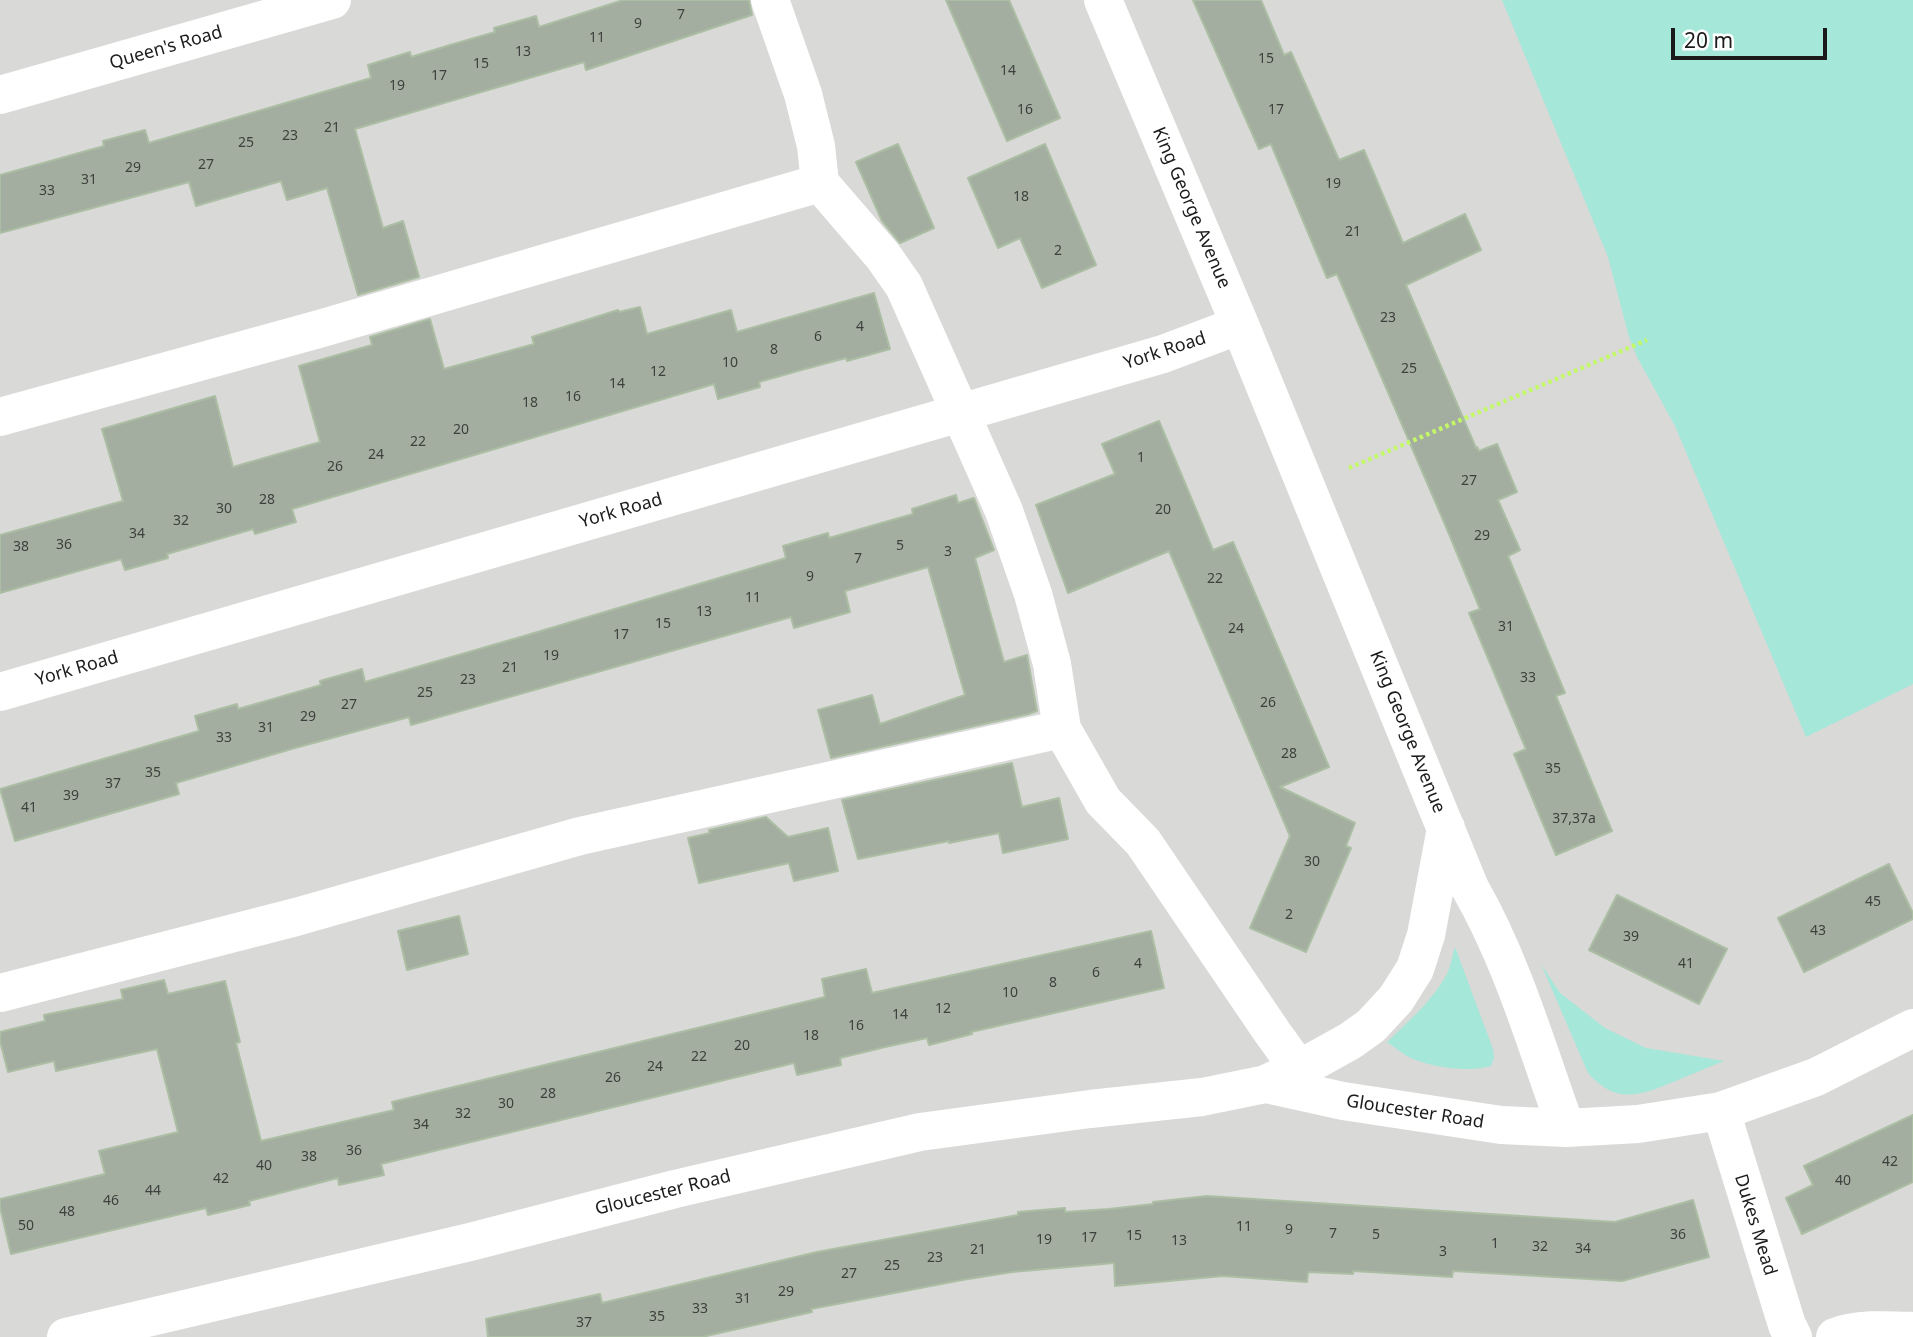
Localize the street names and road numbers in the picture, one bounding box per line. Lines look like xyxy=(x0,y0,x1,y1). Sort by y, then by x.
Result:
street label: Queen's Road xyxy=(107,22,225,74)
street label: King George Avenue xyxy=(1147,124,1235,292)
street label: York Road xyxy=(1121,328,1209,374)
street label: York Road xyxy=(577,489,665,533)
street label: York Road xyxy=(33,647,121,691)
street label: King George Avenue xyxy=(1365,648,1449,816)
street label: Gloucester Road xyxy=(1345,1090,1485,1134)
street label: Gloucester Road xyxy=(593,1166,733,1220)
street label: Dukes Mead xyxy=(1729,1172,1781,1278)

